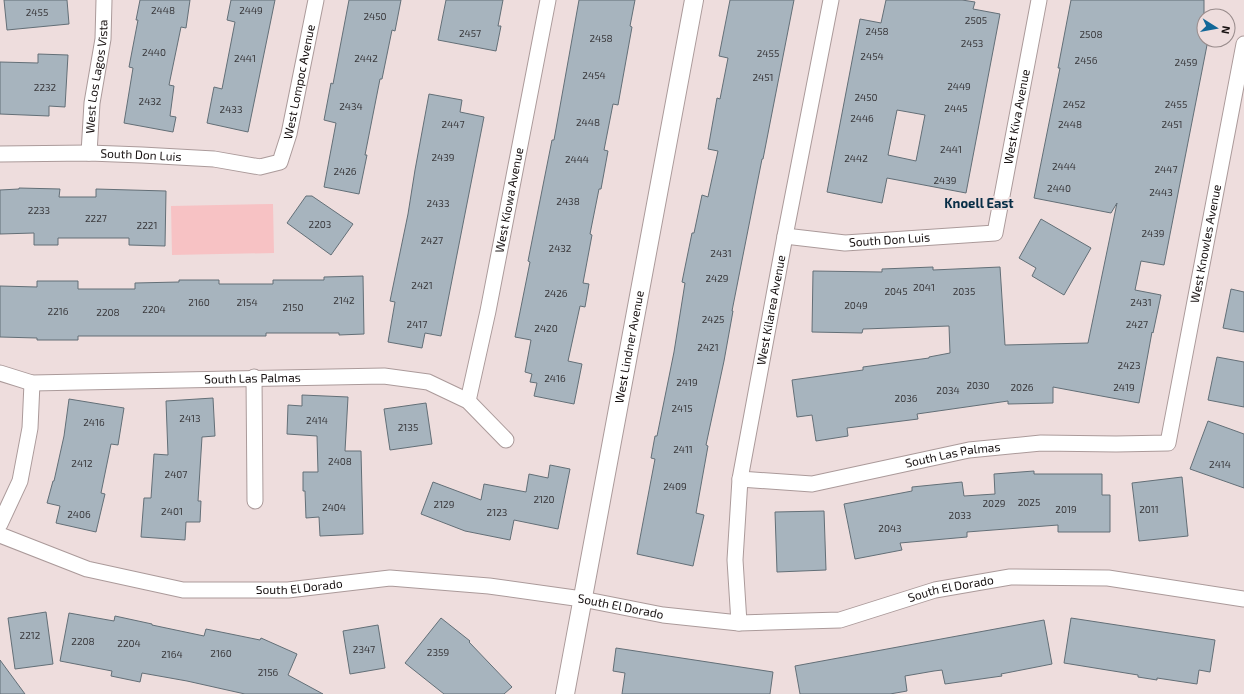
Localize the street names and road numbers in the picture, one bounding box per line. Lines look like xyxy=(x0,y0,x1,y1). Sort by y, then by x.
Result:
street label: West Los Lagos Vista xyxy=(82,19,109,134)
street label: West Lompoc Avenue xyxy=(280,23,317,140)
street label: West Kiva Avenue xyxy=(1000,68,1032,165)
street label: South Don Luis xyxy=(100,145,182,163)
street label: West Kiowa Avenue xyxy=(491,146,525,254)
street label: West Knowles Avenue xyxy=(1187,183,1223,304)
street label: South Don Luis xyxy=(848,229,930,249)
street label: West Kilarea Avenue xyxy=(753,254,787,366)
street label: West Lindner Avenue xyxy=(611,289,646,404)
street label: South Las Palmas xyxy=(204,370,301,386)
street label: South Las Palmas xyxy=(904,439,1001,470)
street label: South El Dorado xyxy=(906,572,995,604)
street label: South El Dorado xyxy=(256,576,343,596)
street label: South El Dorado xyxy=(577,590,665,621)

